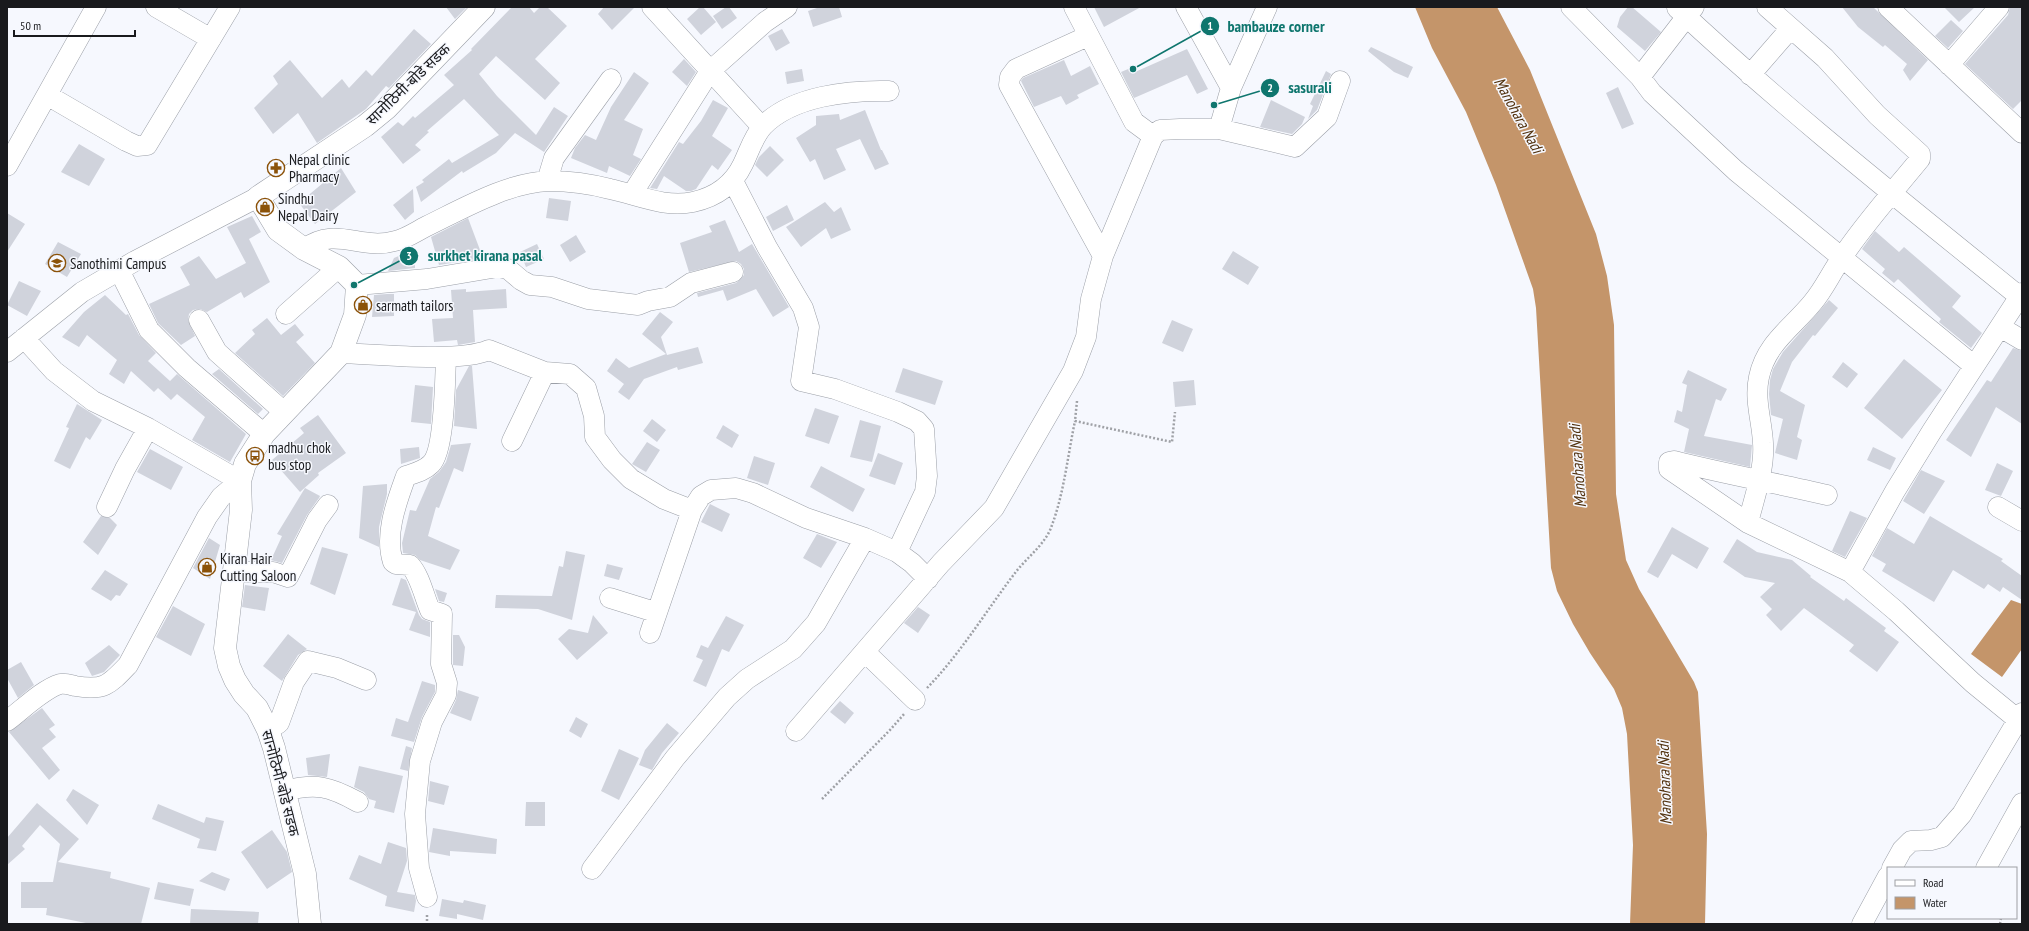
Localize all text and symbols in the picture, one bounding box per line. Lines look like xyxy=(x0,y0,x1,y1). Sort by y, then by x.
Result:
scale bar xyxy=(14,12,135,38)
callout: bambauze corner xyxy=(1200,12,1333,40)
text: bambauze corner xyxy=(1227,16,1325,36)
text: 50 m xyxy=(20,18,41,33)
text: 1 xyxy=(1207,18,1213,33)
street label: सानोठिमी-बोडे सडक xyxy=(362,39,454,129)
callout: sasurali xyxy=(1260,74,1340,102)
water label: Manohara Nadi xyxy=(1490,74,1549,159)
text: sasurali xyxy=(1288,77,1332,97)
text: 2 xyxy=(1267,80,1273,95)
place label: Nepal clinic Pharmacy xyxy=(289,150,350,186)
pharmacy icon: Nepal clinic Pharmacy xyxy=(266,158,286,178)
place label: Sindhu Nepal Dairy xyxy=(278,189,339,225)
shop icon: Sindhu Nepal Dairy xyxy=(255,197,275,217)
callout: surkhet kirana pasal xyxy=(399,242,550,270)
text: surkhet kirana pasal xyxy=(428,245,542,265)
text: 3 xyxy=(406,248,412,263)
school or university icon: Sanothimi Campus xyxy=(47,253,67,273)
place label: Sanothimi Campus xyxy=(70,254,166,273)
shop icon: sarmath tailors xyxy=(353,295,373,315)
place label: sarmath tailors xyxy=(376,296,453,315)
water label: Manohara Nadi xyxy=(1564,421,1590,508)
place label: madhu chok bus stop xyxy=(268,438,331,474)
bus stop icon: madhu chok bus stop xyxy=(245,446,265,466)
place label: Kiran Hair Cutting Saloon xyxy=(220,549,296,585)
shop icon: Kiran Hair Cutting Saloon xyxy=(197,557,217,577)
street label: सानोठिमी-बोडे सडक xyxy=(258,728,304,839)
water label: Manohara Nadi xyxy=(1652,738,1675,825)
legend xyxy=(1887,867,2017,919)
text: Road xyxy=(1923,875,1943,890)
text: Water xyxy=(1923,895,1948,910)

